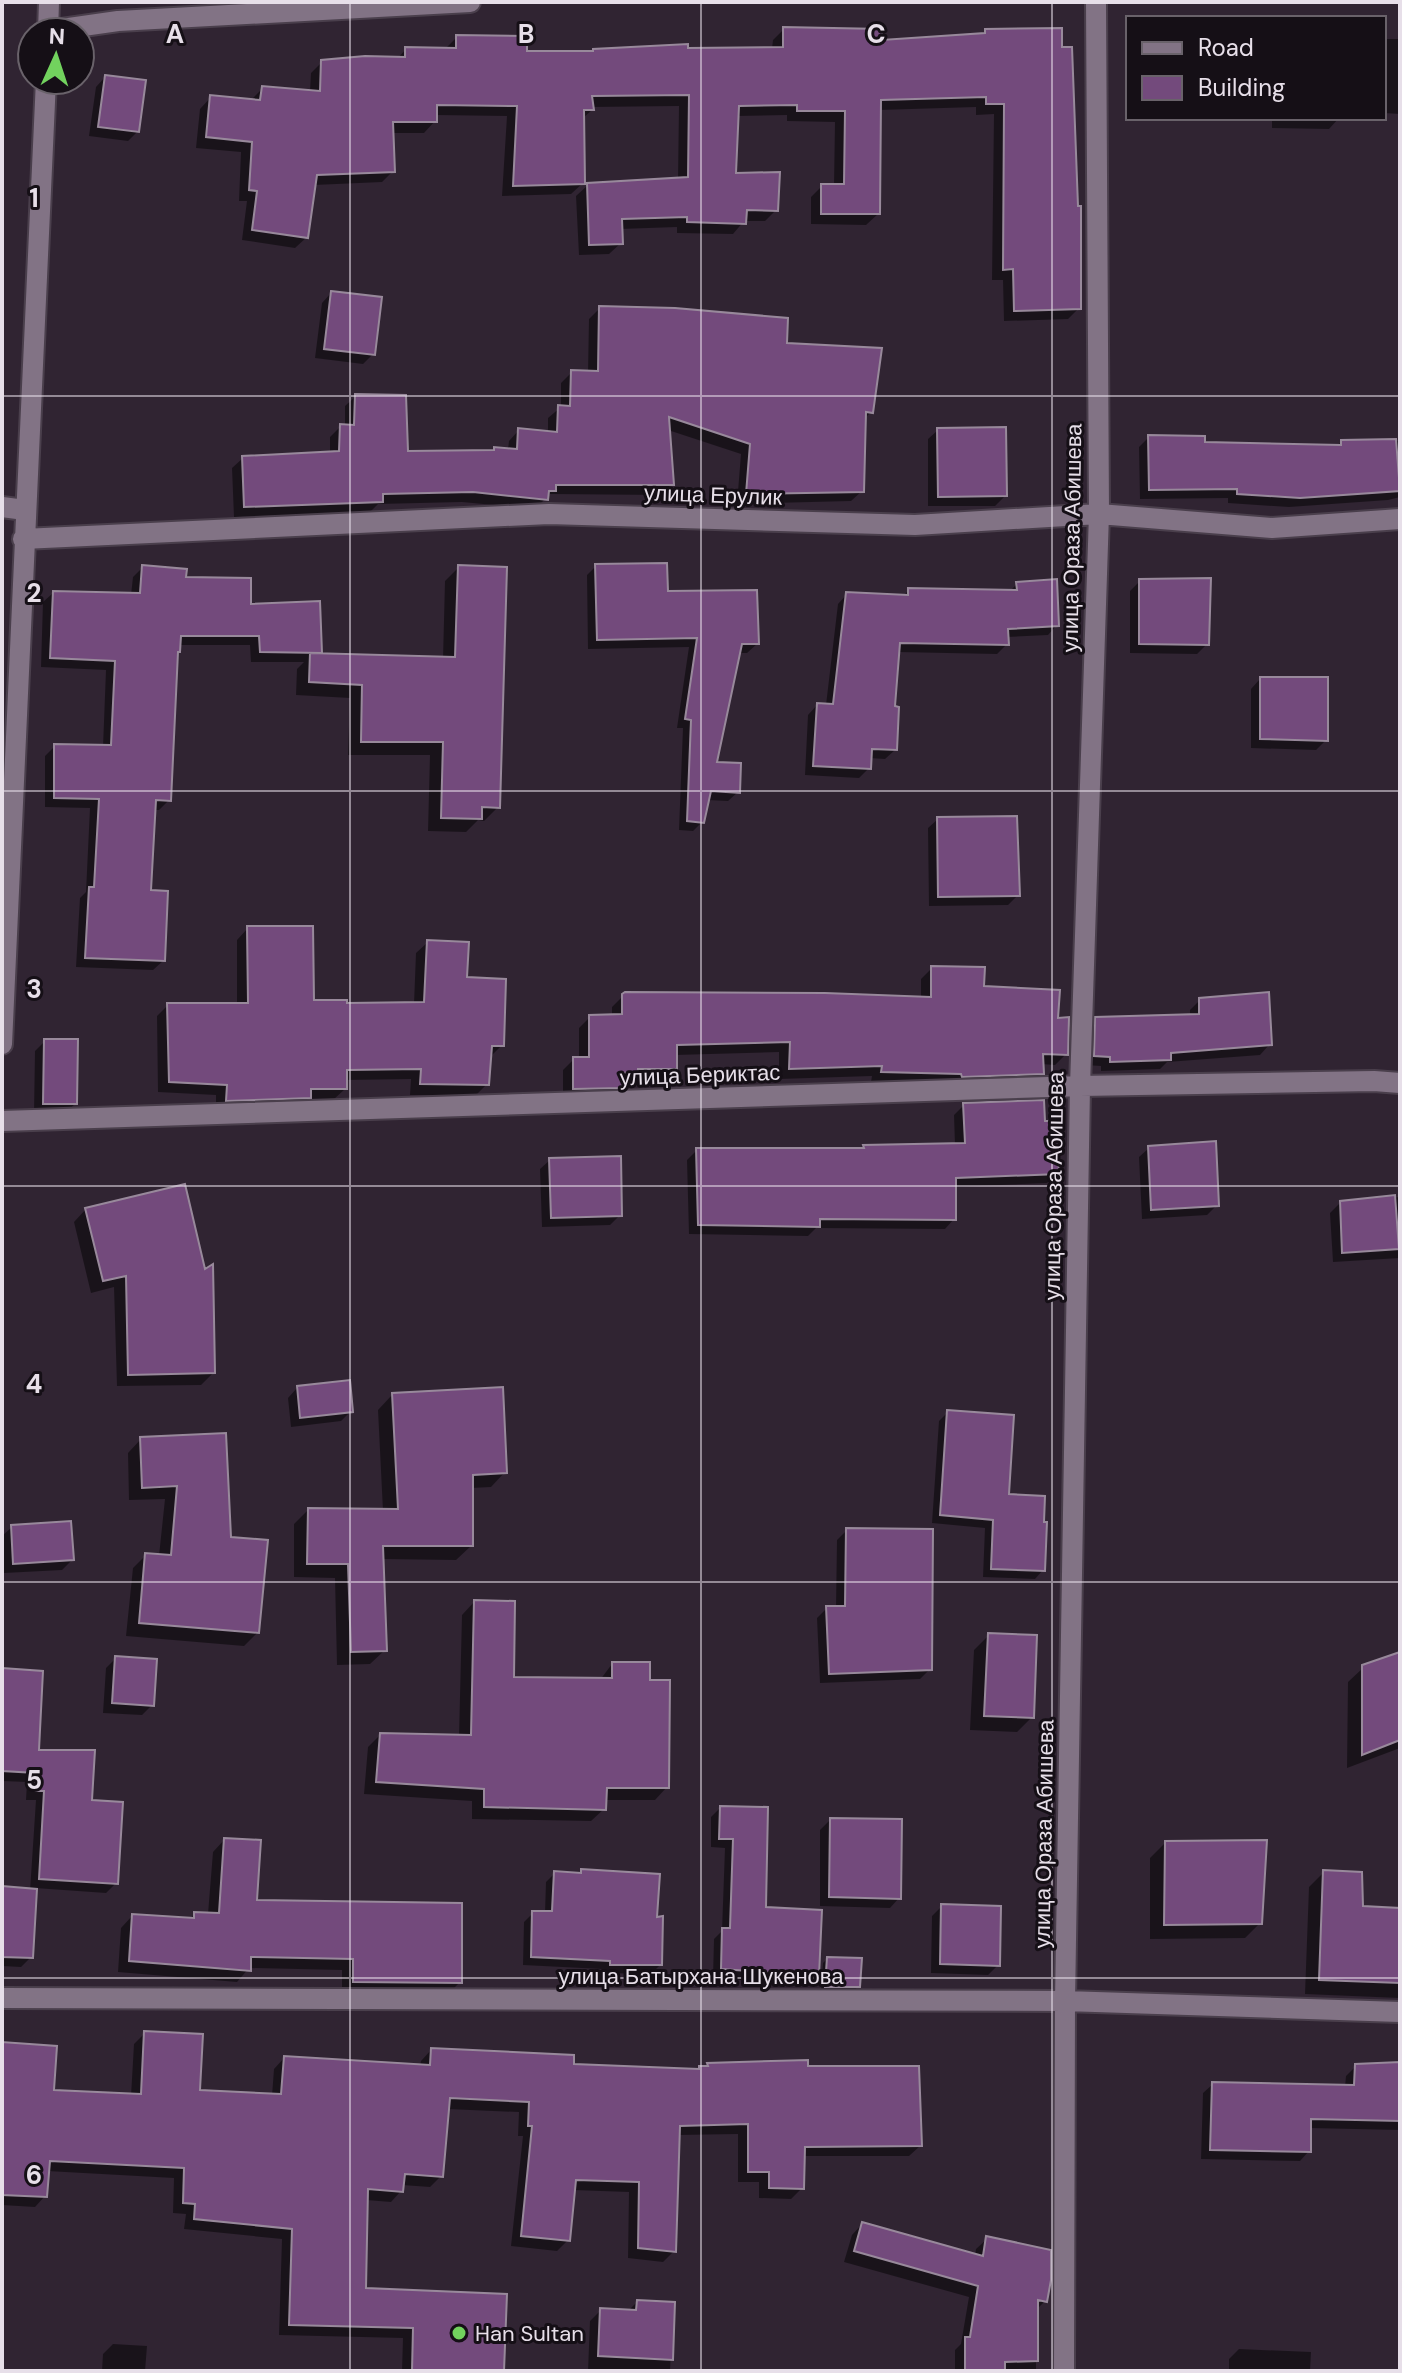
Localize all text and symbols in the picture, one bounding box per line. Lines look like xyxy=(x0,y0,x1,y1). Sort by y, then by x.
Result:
north arrow xyxy=(16,16,96,96)
legend xyxy=(1126,16,1386,120)
text: A xyxy=(166,17,184,51)
text: B xyxy=(518,17,534,51)
text: C xyxy=(866,17,886,51)
text: N xyxy=(48,22,66,51)
text: Road xyxy=(1198,32,1254,63)
text: Building xyxy=(1198,72,1285,103)
text: 1 xyxy=(29,181,39,215)
street label: улица Ораза Абишева xyxy=(1056,423,1089,653)
street label: улица Ерулик xyxy=(643,478,783,512)
text: 2 xyxy=(26,576,42,610)
text: 3 xyxy=(26,972,42,1006)
street label: улица Бериктас xyxy=(619,1058,781,1092)
street label: улица Ораза Абишева xyxy=(1038,1071,1071,1301)
text: 4 xyxy=(26,1367,42,1401)
street label: улица Ораза Абишева xyxy=(1028,1719,1061,1949)
text: 5 xyxy=(26,1763,42,1797)
street label: улица Батырхана Шукенова xyxy=(559,1962,844,1991)
text: 6 xyxy=(26,2158,42,2192)
place label: Han Sultan xyxy=(475,2319,584,2348)
marker: Han Sultan xyxy=(450,2324,468,2342)

